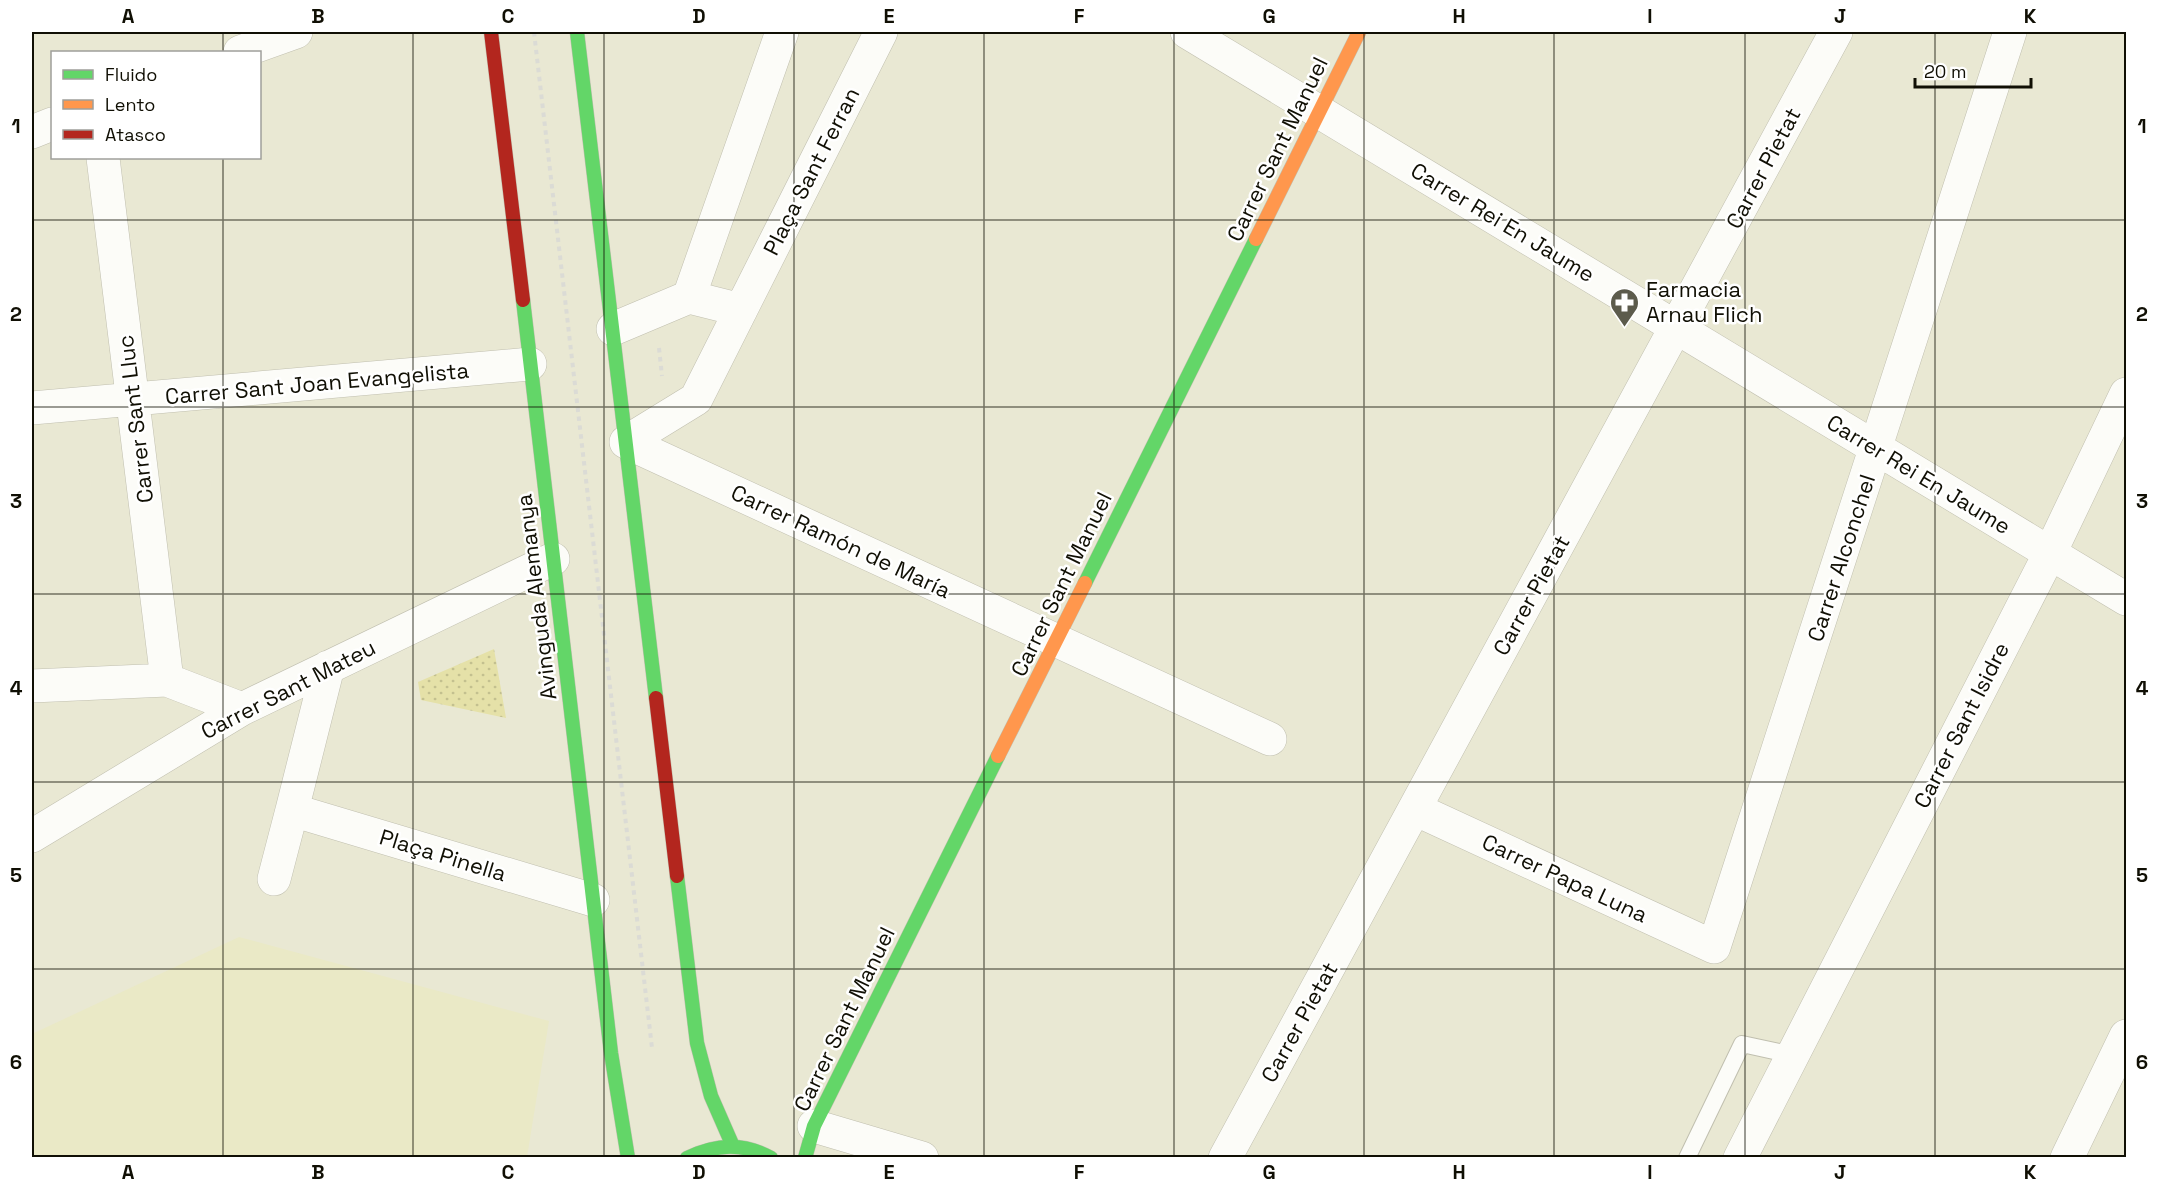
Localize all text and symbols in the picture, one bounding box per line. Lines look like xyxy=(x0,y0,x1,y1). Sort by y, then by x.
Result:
text: A xyxy=(122,3,135,29)
text: B xyxy=(311,3,325,29)
text: C xyxy=(502,3,515,29)
text: D xyxy=(692,3,706,29)
text: E xyxy=(883,3,895,29)
text: F xyxy=(1074,3,1085,29)
text: G xyxy=(1262,3,1276,29)
text: H xyxy=(1452,3,1466,29)
text: I xyxy=(1647,3,1653,29)
text: J xyxy=(1834,3,1846,29)
text: K xyxy=(2024,3,2037,29)
legend xyxy=(51,51,261,159)
scale bar xyxy=(1915,51,2030,89)
street label: Carrer Sant Manuel xyxy=(1220,52,1334,246)
text: 20 m xyxy=(1924,60,1967,83)
text: Fluido xyxy=(105,63,157,86)
street label: Plaça Sant Ferran xyxy=(757,82,865,260)
text: Lento xyxy=(105,93,155,116)
street label: Carrer Pietat xyxy=(1719,103,1807,233)
text: 1 xyxy=(11,113,21,139)
text: 1 xyxy=(2137,113,2147,139)
text: Atasco xyxy=(105,123,166,146)
street label: Carrer Rei En Jaume xyxy=(1406,156,1600,288)
place label: Farmacia Arnau Flich xyxy=(1646,275,1762,328)
pharmacy icon: Farmacia Arnau Flich xyxy=(1609,286,1641,328)
text: 2 xyxy=(10,301,22,327)
text: 2 xyxy=(2136,301,2148,327)
street label: Carrer Sant Lluc xyxy=(111,333,159,505)
street label: Carrer Sant Joan Evangelista xyxy=(164,356,470,410)
street label: Carrer Rei En Jaume xyxy=(1822,408,2016,540)
street label: Carrer Alconchel xyxy=(1801,471,1881,645)
street label: Carrer Ramón de María xyxy=(727,478,956,604)
street label: Carrer Sant Manuel xyxy=(1004,487,1118,681)
text: 3 xyxy=(10,488,22,514)
text: 3 xyxy=(2136,488,2148,514)
street label: Avinguda Alemanya xyxy=(509,492,563,702)
street label: Carrer Pietat xyxy=(1486,530,1576,660)
street label: Carrer Sant Mateu xyxy=(196,633,380,745)
street label: Carrer Sant Isidre xyxy=(1907,637,2015,813)
text: 4 xyxy=(10,675,23,701)
text: 4 xyxy=(2136,675,2149,701)
street label: Plaça Pinella xyxy=(376,822,510,888)
street label: Carrer Papa Luna xyxy=(1478,827,1653,929)
text: 5 xyxy=(10,862,22,888)
text: 5 xyxy=(2136,862,2148,888)
street label: Carrer Sant Manuel xyxy=(787,922,901,1116)
street label: Carrer Pietat xyxy=(1254,957,1344,1087)
text: 6 xyxy=(10,1049,22,1075)
text: 6 xyxy=(2136,1049,2148,1075)
text: A xyxy=(122,1159,135,1185)
text: B xyxy=(311,1159,325,1185)
text: C xyxy=(502,1159,515,1185)
text: D xyxy=(692,1159,706,1185)
text: E xyxy=(883,1159,895,1185)
text: F xyxy=(1074,1159,1085,1185)
text: G xyxy=(1262,1159,1276,1185)
text: H xyxy=(1452,1159,1466,1185)
text: I xyxy=(1647,1159,1653,1185)
text: J xyxy=(1834,1159,1846,1185)
text: K xyxy=(2024,1159,2037,1185)

